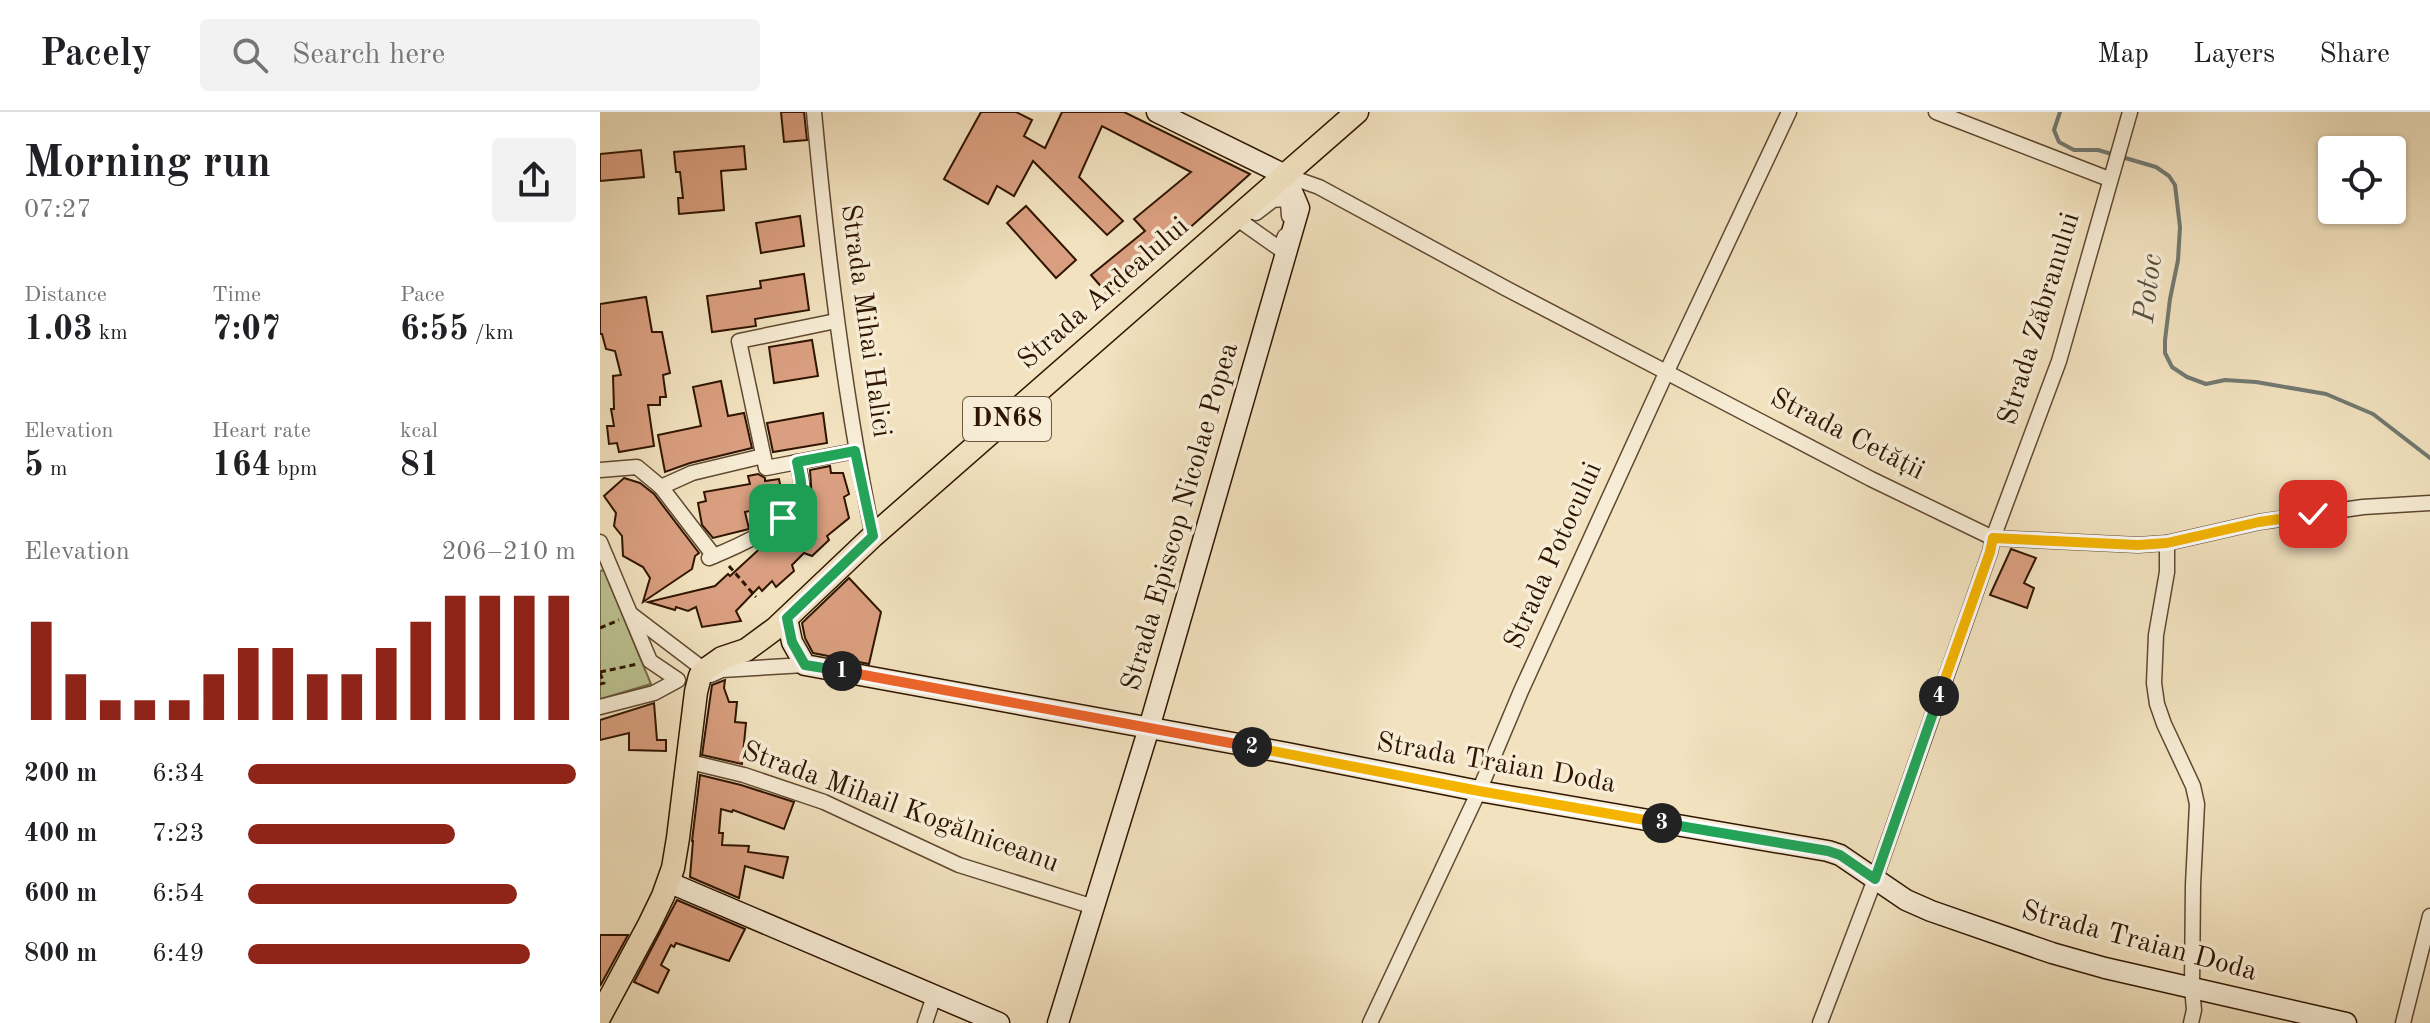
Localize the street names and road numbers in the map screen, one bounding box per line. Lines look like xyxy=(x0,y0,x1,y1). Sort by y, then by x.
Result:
street label: Strada Mihai Halici xyxy=(835,203,895,439)
street label: Strada Zăbranului xyxy=(1994,209,2086,429)
street label: Strada Ardealului xyxy=(1013,213,1195,375)
street label: Strada Episcop Nicolae Popea xyxy=(1118,340,1244,694)
street label: Strada Cetății xyxy=(1765,384,1929,486)
road number: DN68 xyxy=(963,397,1051,441)
street label: Strada Potocului xyxy=(1500,458,1608,654)
street label: Strada Traian Doda xyxy=(1374,729,1618,799)
street label: Strada Mihail Kogălniceanu xyxy=(738,738,1062,878)
street label: Strada Traian Doda xyxy=(2018,897,2260,987)

